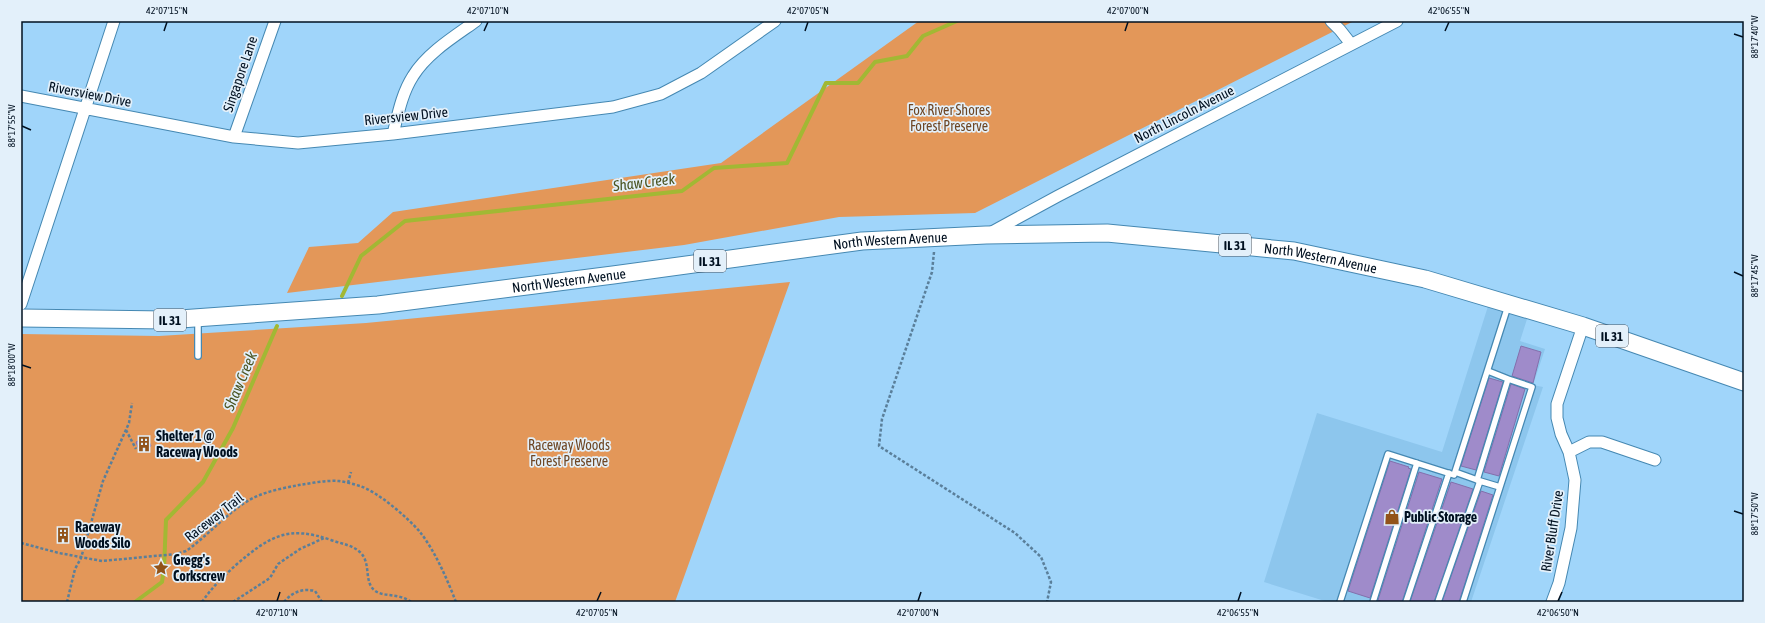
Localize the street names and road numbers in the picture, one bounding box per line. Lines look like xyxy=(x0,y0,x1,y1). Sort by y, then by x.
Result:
street label: Singapore Lane xyxy=(220,34,260,114)
street label: Riversview Drive xyxy=(47,78,133,110)
street label: North Lincoln Avenue xyxy=(1131,82,1237,146)
street label: Riversview Drive xyxy=(363,104,449,128)
street label: North Western Avenue xyxy=(832,229,948,253)
road number: IL 31 xyxy=(1219,234,1251,256)
street label: North Western Avenue xyxy=(1263,240,1378,276)
road number: IL 31 xyxy=(694,250,726,272)
street label: North Western Avenue xyxy=(511,265,627,296)
road number: IL 31 xyxy=(154,309,186,331)
road number: IL 31 xyxy=(1596,325,1628,347)
street label: Raceway Trail xyxy=(182,489,247,545)
street label: River Bluff Drive xyxy=(1538,489,1566,573)

